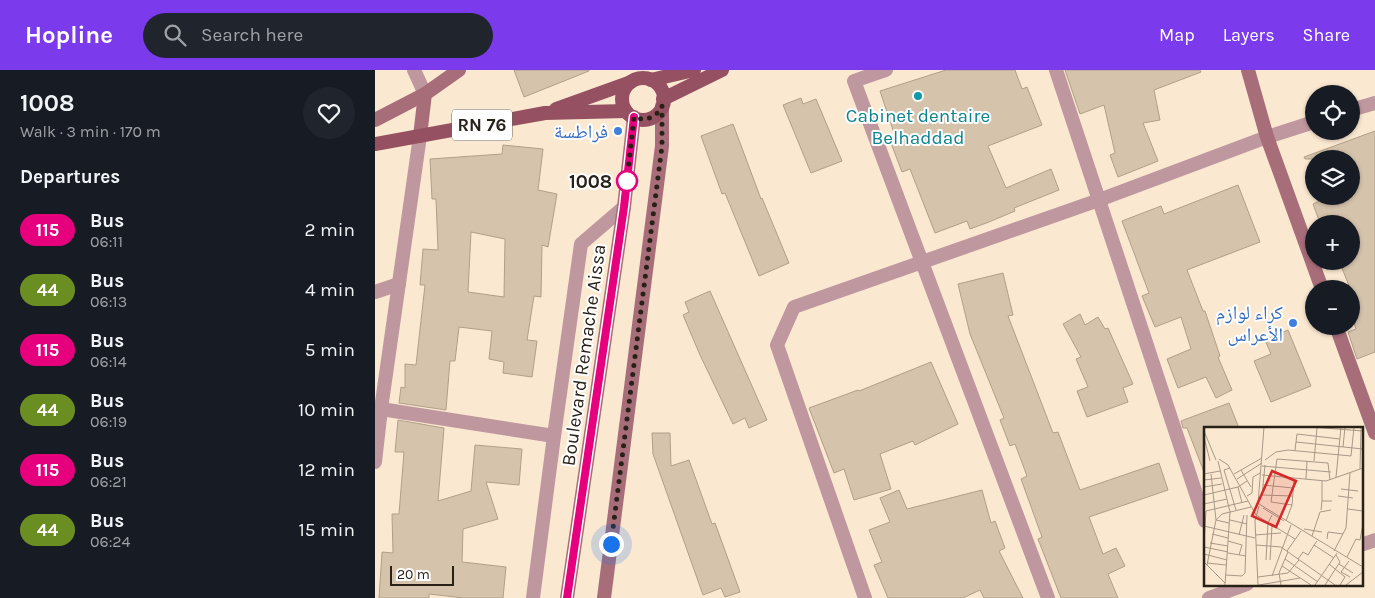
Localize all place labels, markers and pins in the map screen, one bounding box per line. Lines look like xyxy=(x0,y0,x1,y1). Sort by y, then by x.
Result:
marker: Cabinet dentaire Belhaddad xyxy=(912,90,924,102)
place label: Cabinet dentaire Belhaddad xyxy=(846,105,990,149)
place label: فراطسة xyxy=(554,121,608,143)
marker: فراطسة xyxy=(612,125,624,137)
marker: 1008 xyxy=(616,170,638,192)
place label: 1008 xyxy=(569,171,612,193)
place label: كراء لوازم الأعراس xyxy=(1216,302,1283,346)
marker: كراء لوازم الأعراس xyxy=(1287,317,1299,329)

